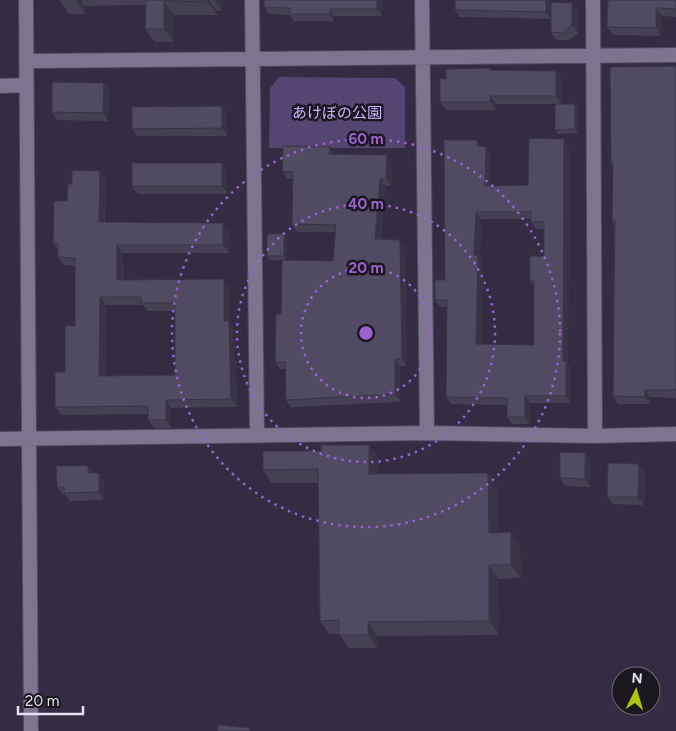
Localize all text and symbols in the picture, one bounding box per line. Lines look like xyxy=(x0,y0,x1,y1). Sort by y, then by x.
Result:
park label: あけぼの公園 xyxy=(292,104,382,122)
text: 60 m xyxy=(348,130,384,148)
text: 40 m xyxy=(348,195,384,213)
text: 20 m xyxy=(348,259,384,277)
centre of rings xyxy=(357,324,375,342)
north arrow xyxy=(611,666,661,716)
text: N xyxy=(631,670,643,687)
scale bar xyxy=(18,684,82,716)
text: 20 m xyxy=(25,692,59,710)

